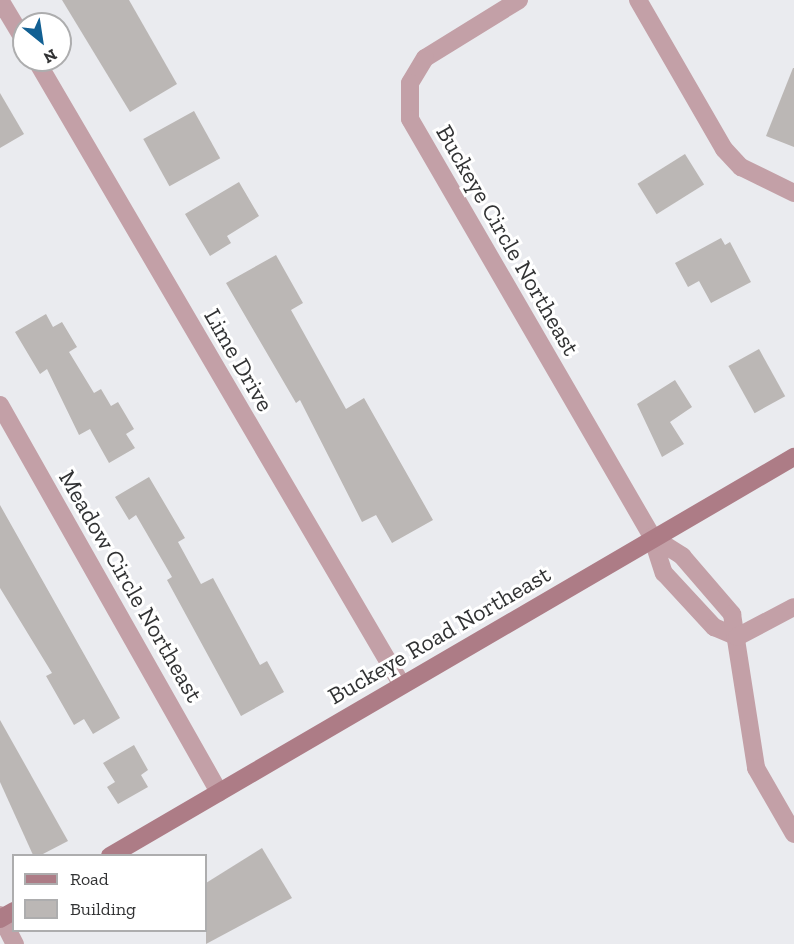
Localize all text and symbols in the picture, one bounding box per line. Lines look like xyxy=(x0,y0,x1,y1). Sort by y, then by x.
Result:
north arrow xyxy=(12,12,72,72)
text: N xyxy=(40,45,60,68)
street label: Buckeye Circle Northeast xyxy=(430,120,586,360)
street label: Lime Drive xyxy=(198,304,280,416)
street label: Meadow Circle Northeast xyxy=(53,465,209,707)
street label: Buckeye Road Northeast xyxy=(323,560,555,710)
legend xyxy=(12,854,207,932)
text: Road xyxy=(70,868,109,890)
text: Building xyxy=(70,898,136,920)

